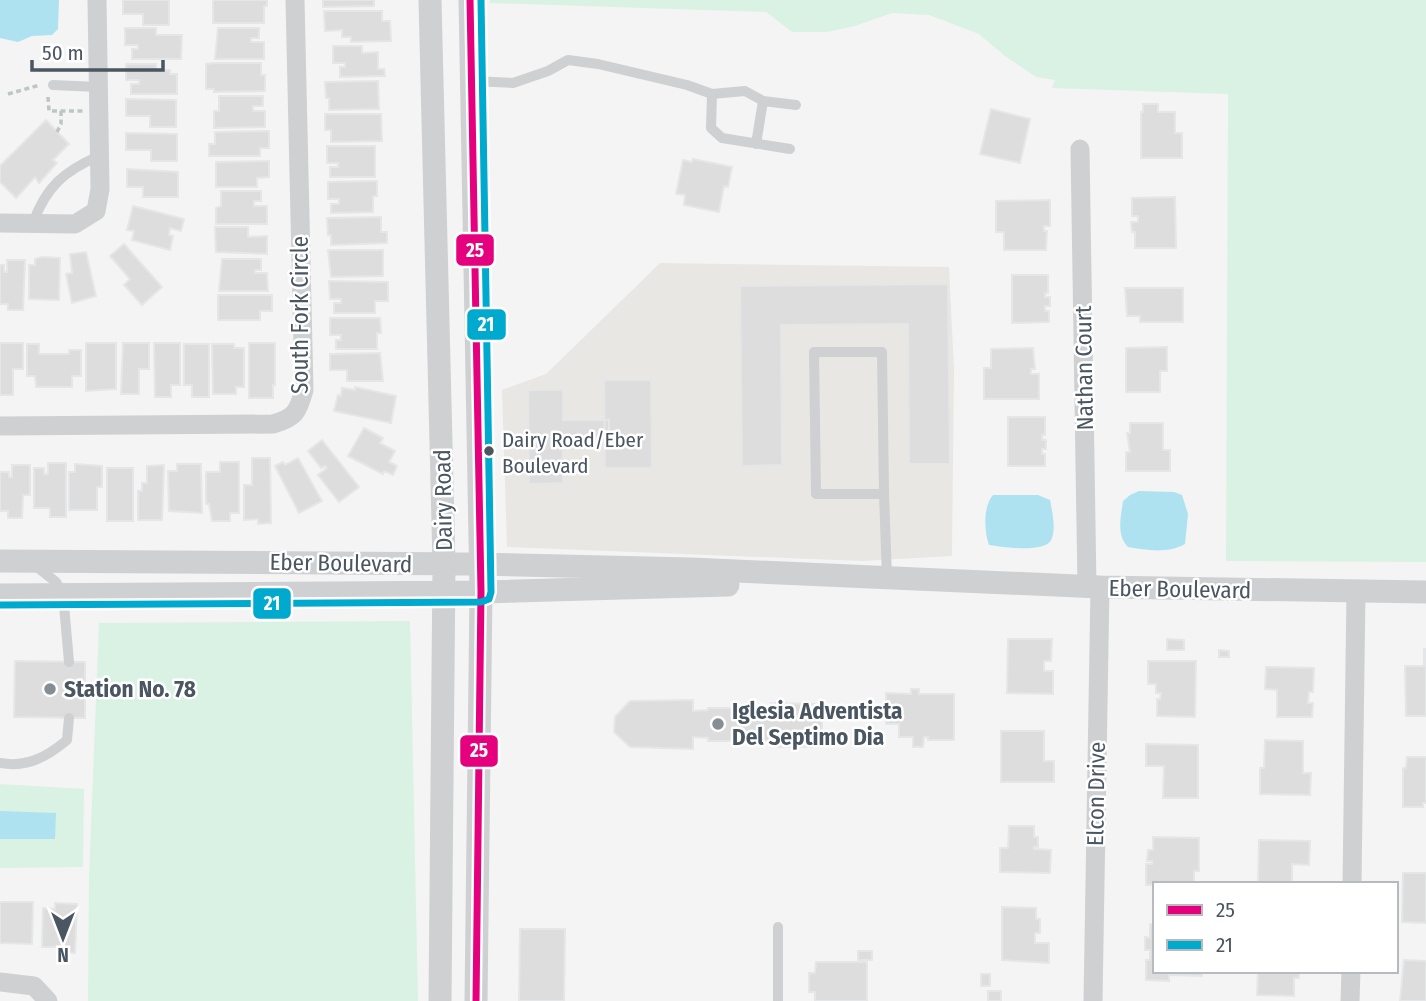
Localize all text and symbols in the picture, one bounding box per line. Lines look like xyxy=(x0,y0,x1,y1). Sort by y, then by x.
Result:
scale bar xyxy=(32,28,163,72)
text: 50 m xyxy=(42,40,84,66)
line badge: 25 xyxy=(455,233,495,267)
street label: South Fork Circle xyxy=(286,236,314,394)
text: 25 xyxy=(465,239,484,262)
street label: Nathan Court xyxy=(1069,305,1099,431)
line badge: 21 xyxy=(466,308,507,341)
text: 21 xyxy=(477,313,494,336)
place label: Dairy Road/Eber Boulevard xyxy=(502,427,644,479)
marker: Dairy Road/Eber Boulevard xyxy=(482,444,496,458)
street label: Dairy Road xyxy=(428,449,458,551)
street label: Eber Boulevard xyxy=(269,548,413,578)
street label: Eber Boulevard xyxy=(1108,574,1252,604)
line badge: 21 xyxy=(252,587,292,620)
text: 21 xyxy=(263,592,280,615)
place label: Station No. 78 xyxy=(64,675,196,703)
marker: Station No. 78 xyxy=(42,681,58,697)
place label: Iglesia Adventista Del Septimo Dia xyxy=(732,697,902,751)
marker: Iglesia Adventista Del Septimo Dia xyxy=(710,716,726,732)
line badge: 25 xyxy=(459,734,499,768)
text: 25 xyxy=(469,739,488,762)
street label: Elcon Drive xyxy=(1081,742,1111,846)
legend xyxy=(1153,882,1398,973)
text: 25 xyxy=(1216,897,1235,923)
north arrow xyxy=(28,903,98,973)
text: 21 xyxy=(1216,932,1233,958)
text: N xyxy=(57,943,69,966)

